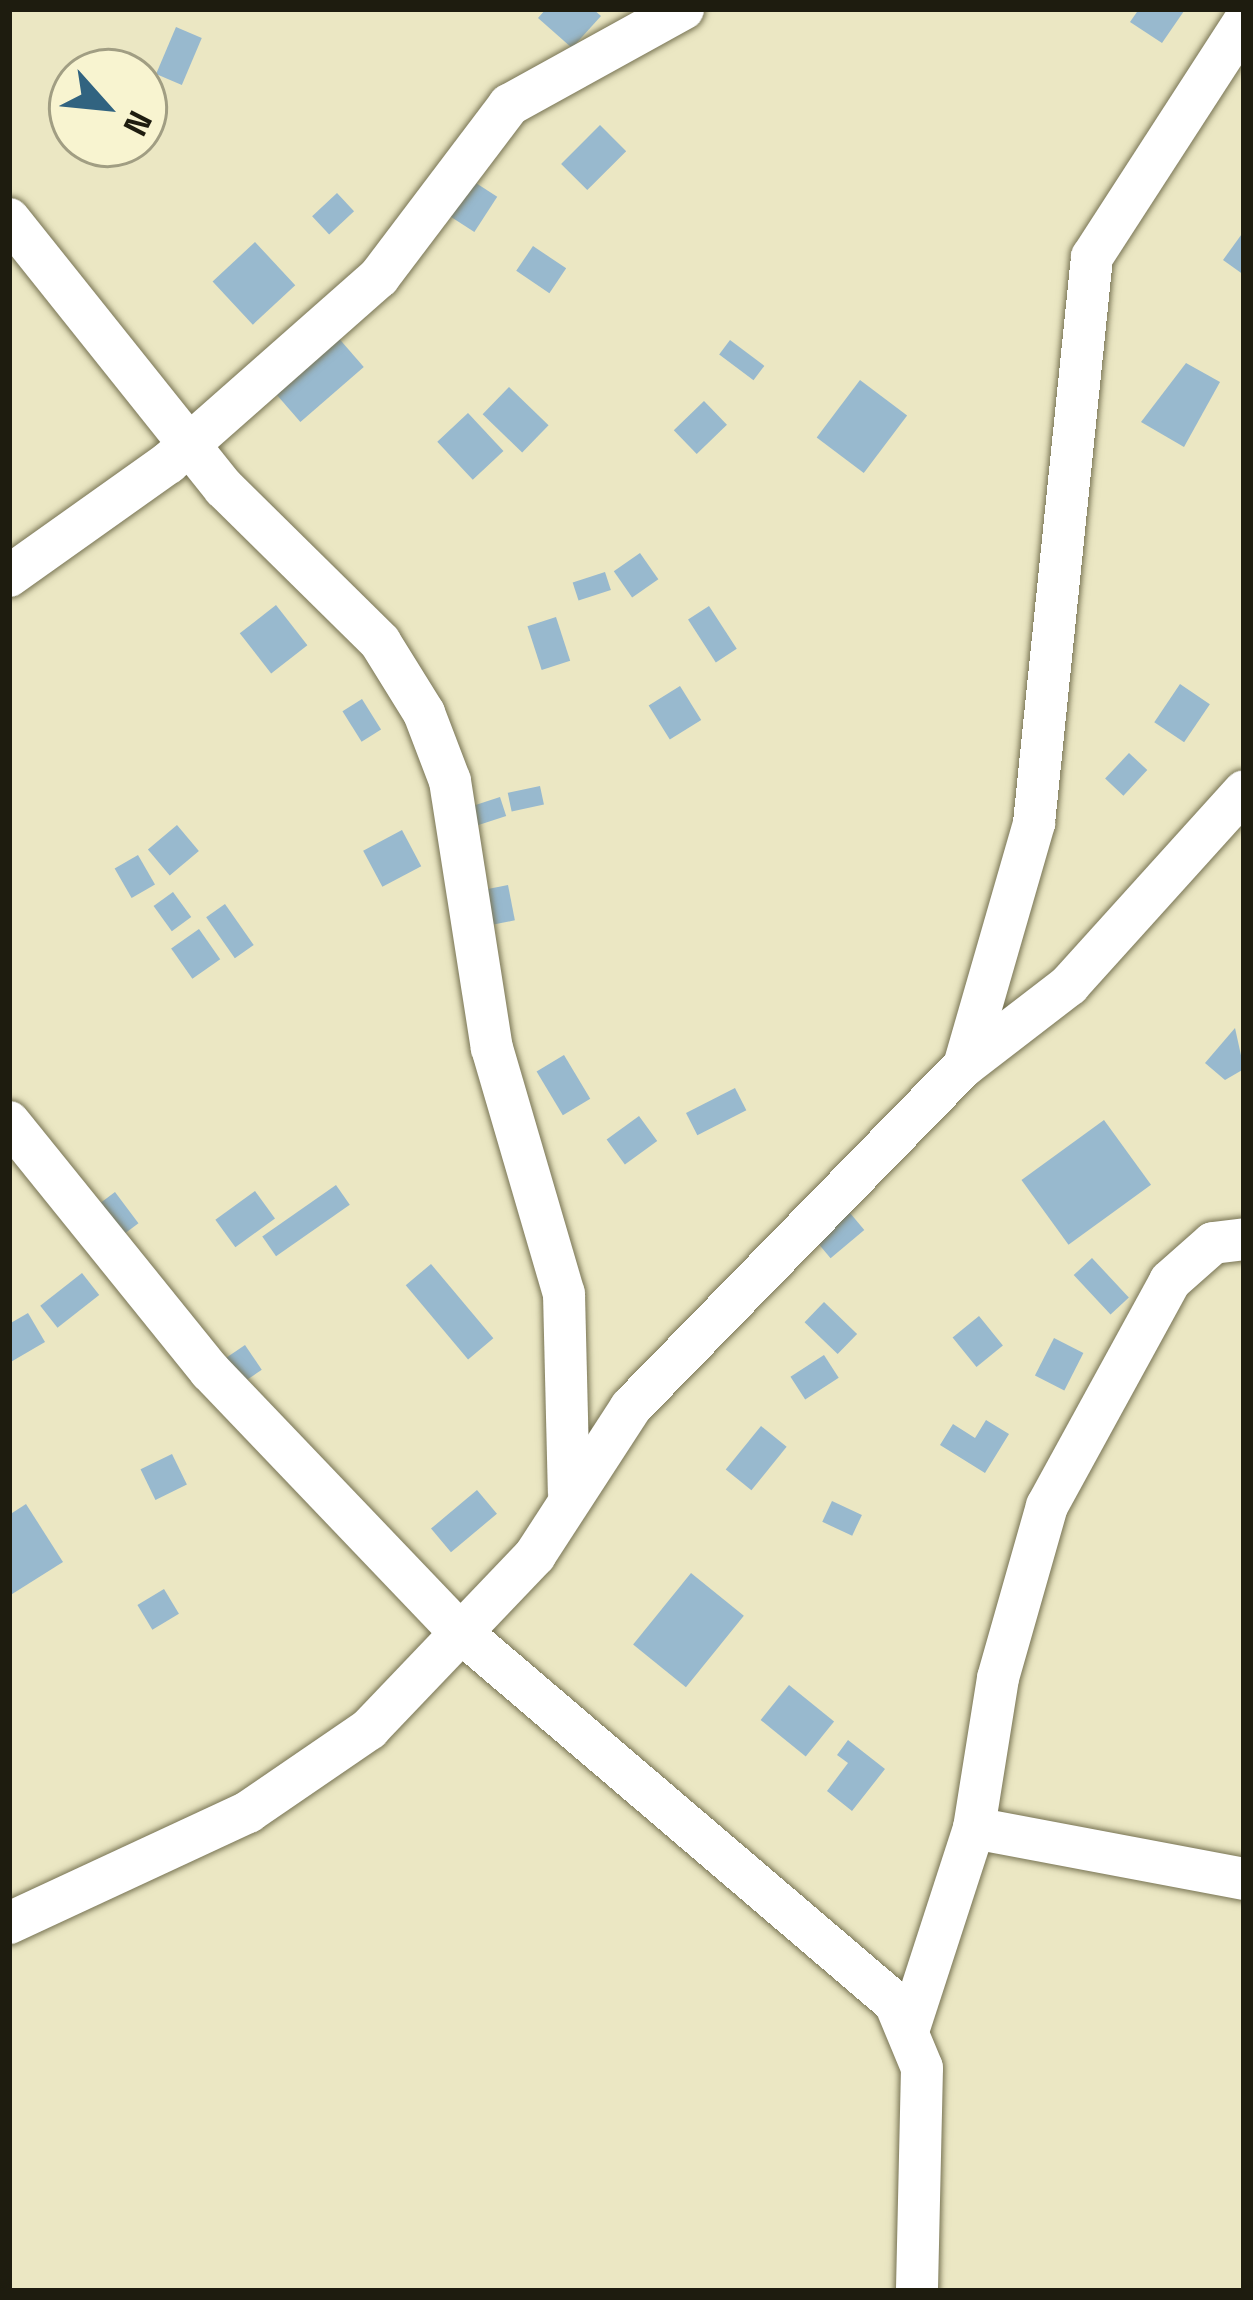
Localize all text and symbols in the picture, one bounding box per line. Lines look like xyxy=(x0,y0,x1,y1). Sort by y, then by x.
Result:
north arrow xyxy=(48,48,168,168)
text: N xyxy=(114,104,161,142)

